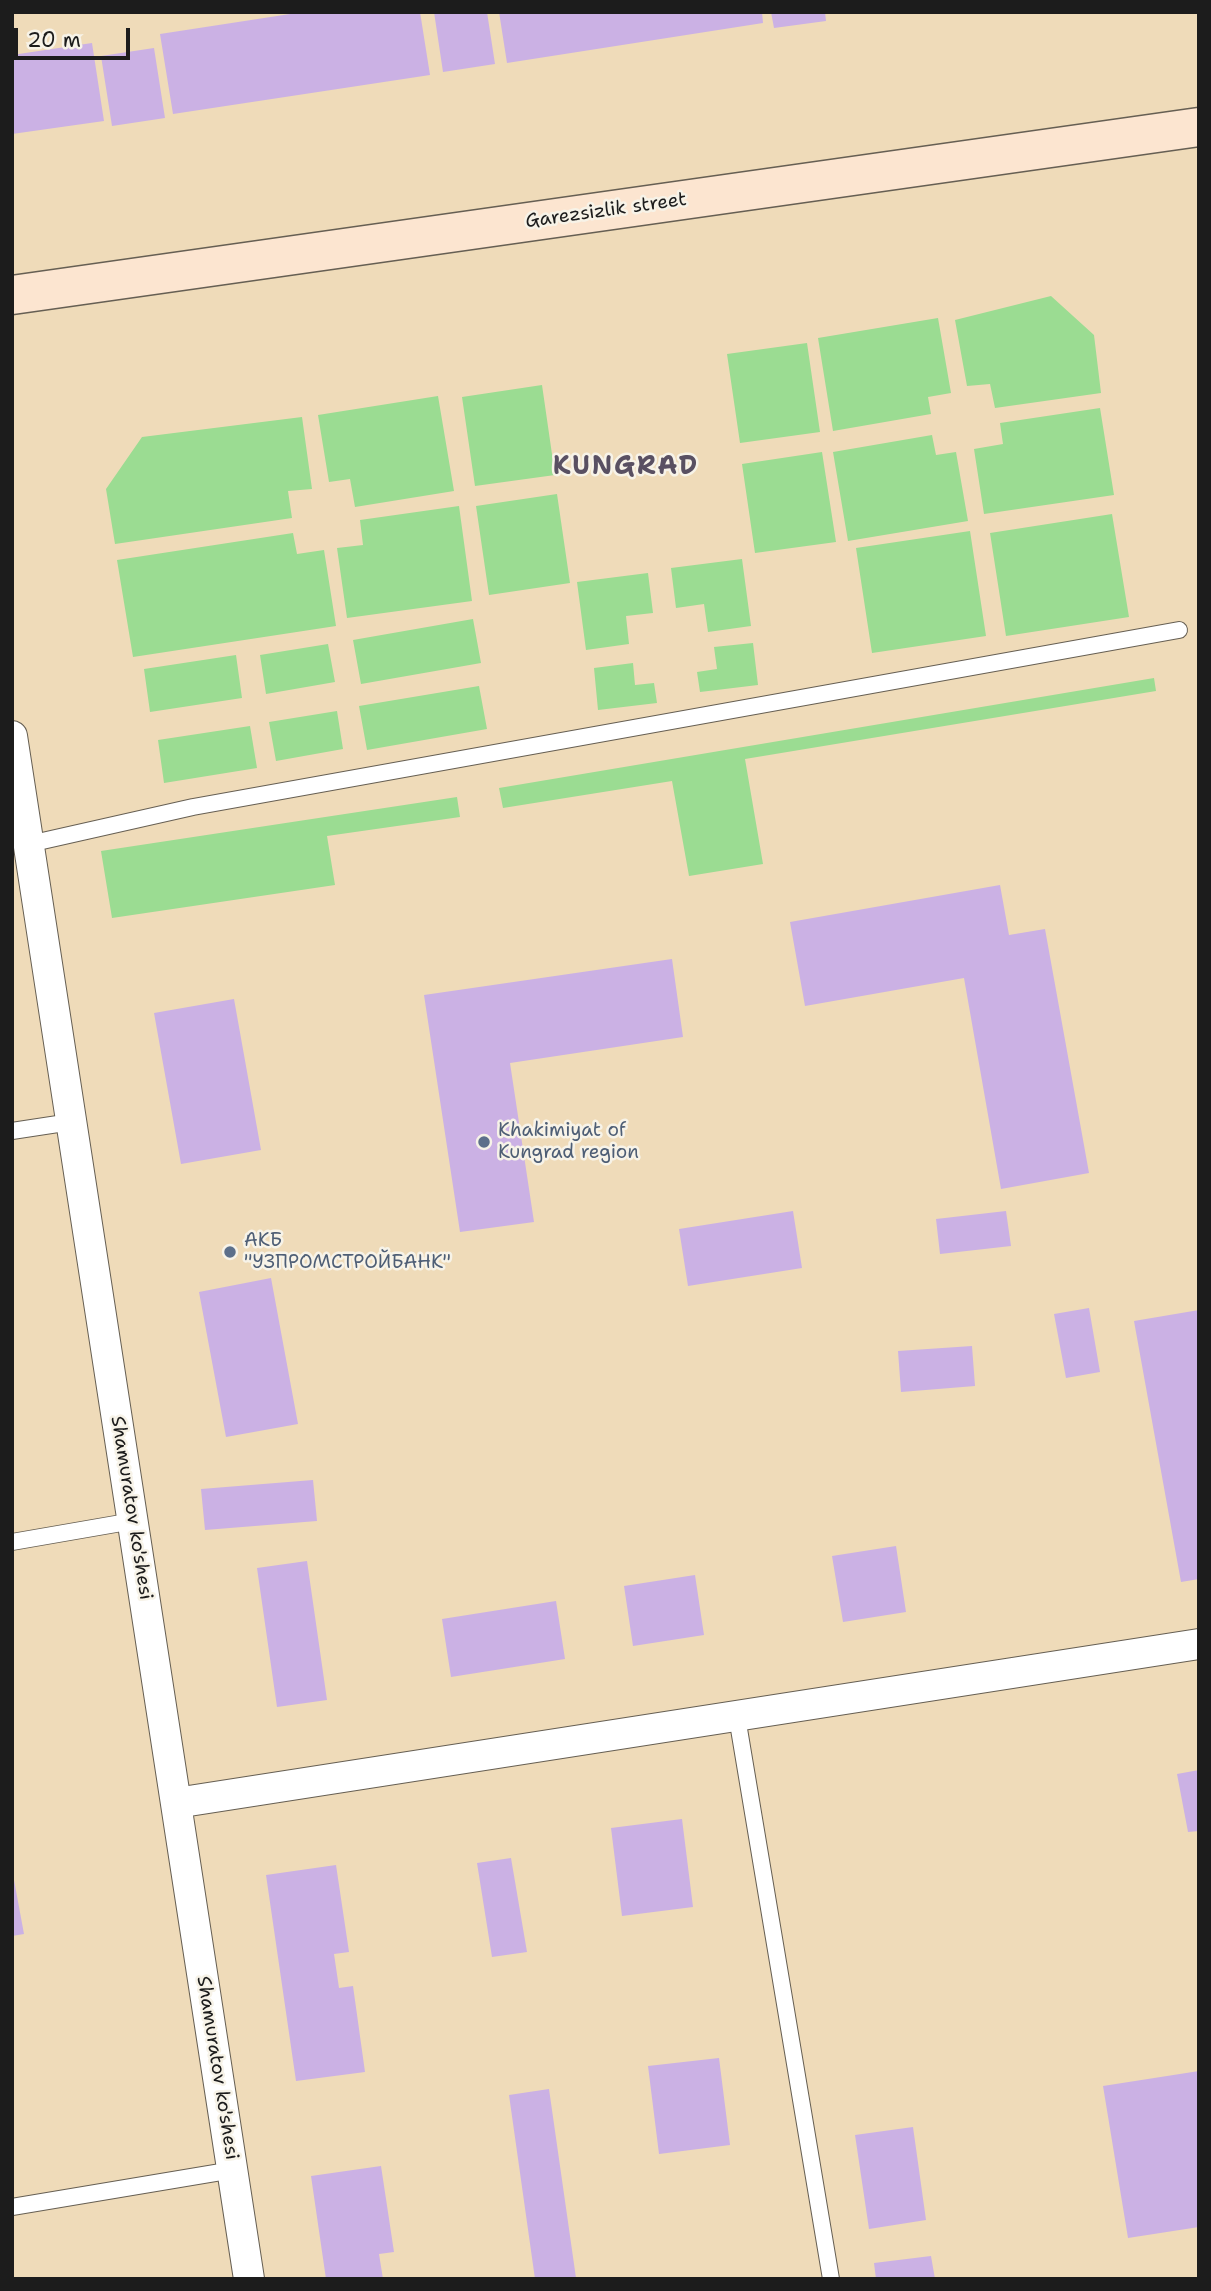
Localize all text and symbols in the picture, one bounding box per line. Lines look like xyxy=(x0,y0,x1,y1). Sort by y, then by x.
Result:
scale bar xyxy=(18,14,133,58)
text: 20 m xyxy=(27,26,81,54)
street label: Garezsizlik street xyxy=(524,188,688,234)
district label: KUNGRAD xyxy=(554,451,698,483)
place label: Khakimiyat of Kungrad region xyxy=(498,1120,639,1164)
marker: Khakimiyat of Kungrad region xyxy=(476,1134,492,1150)
place label: АКБ "УЗПРОМСТРОЙБАНК" xyxy=(244,1230,451,1274)
marker: АКБ "УЗПРОМСТРОЙБАНК" xyxy=(222,1244,238,1260)
street label: Shamuratov ko'shesi xyxy=(105,1414,157,1602)
street label: Shamuratov ko'shesi xyxy=(191,1974,243,2162)

